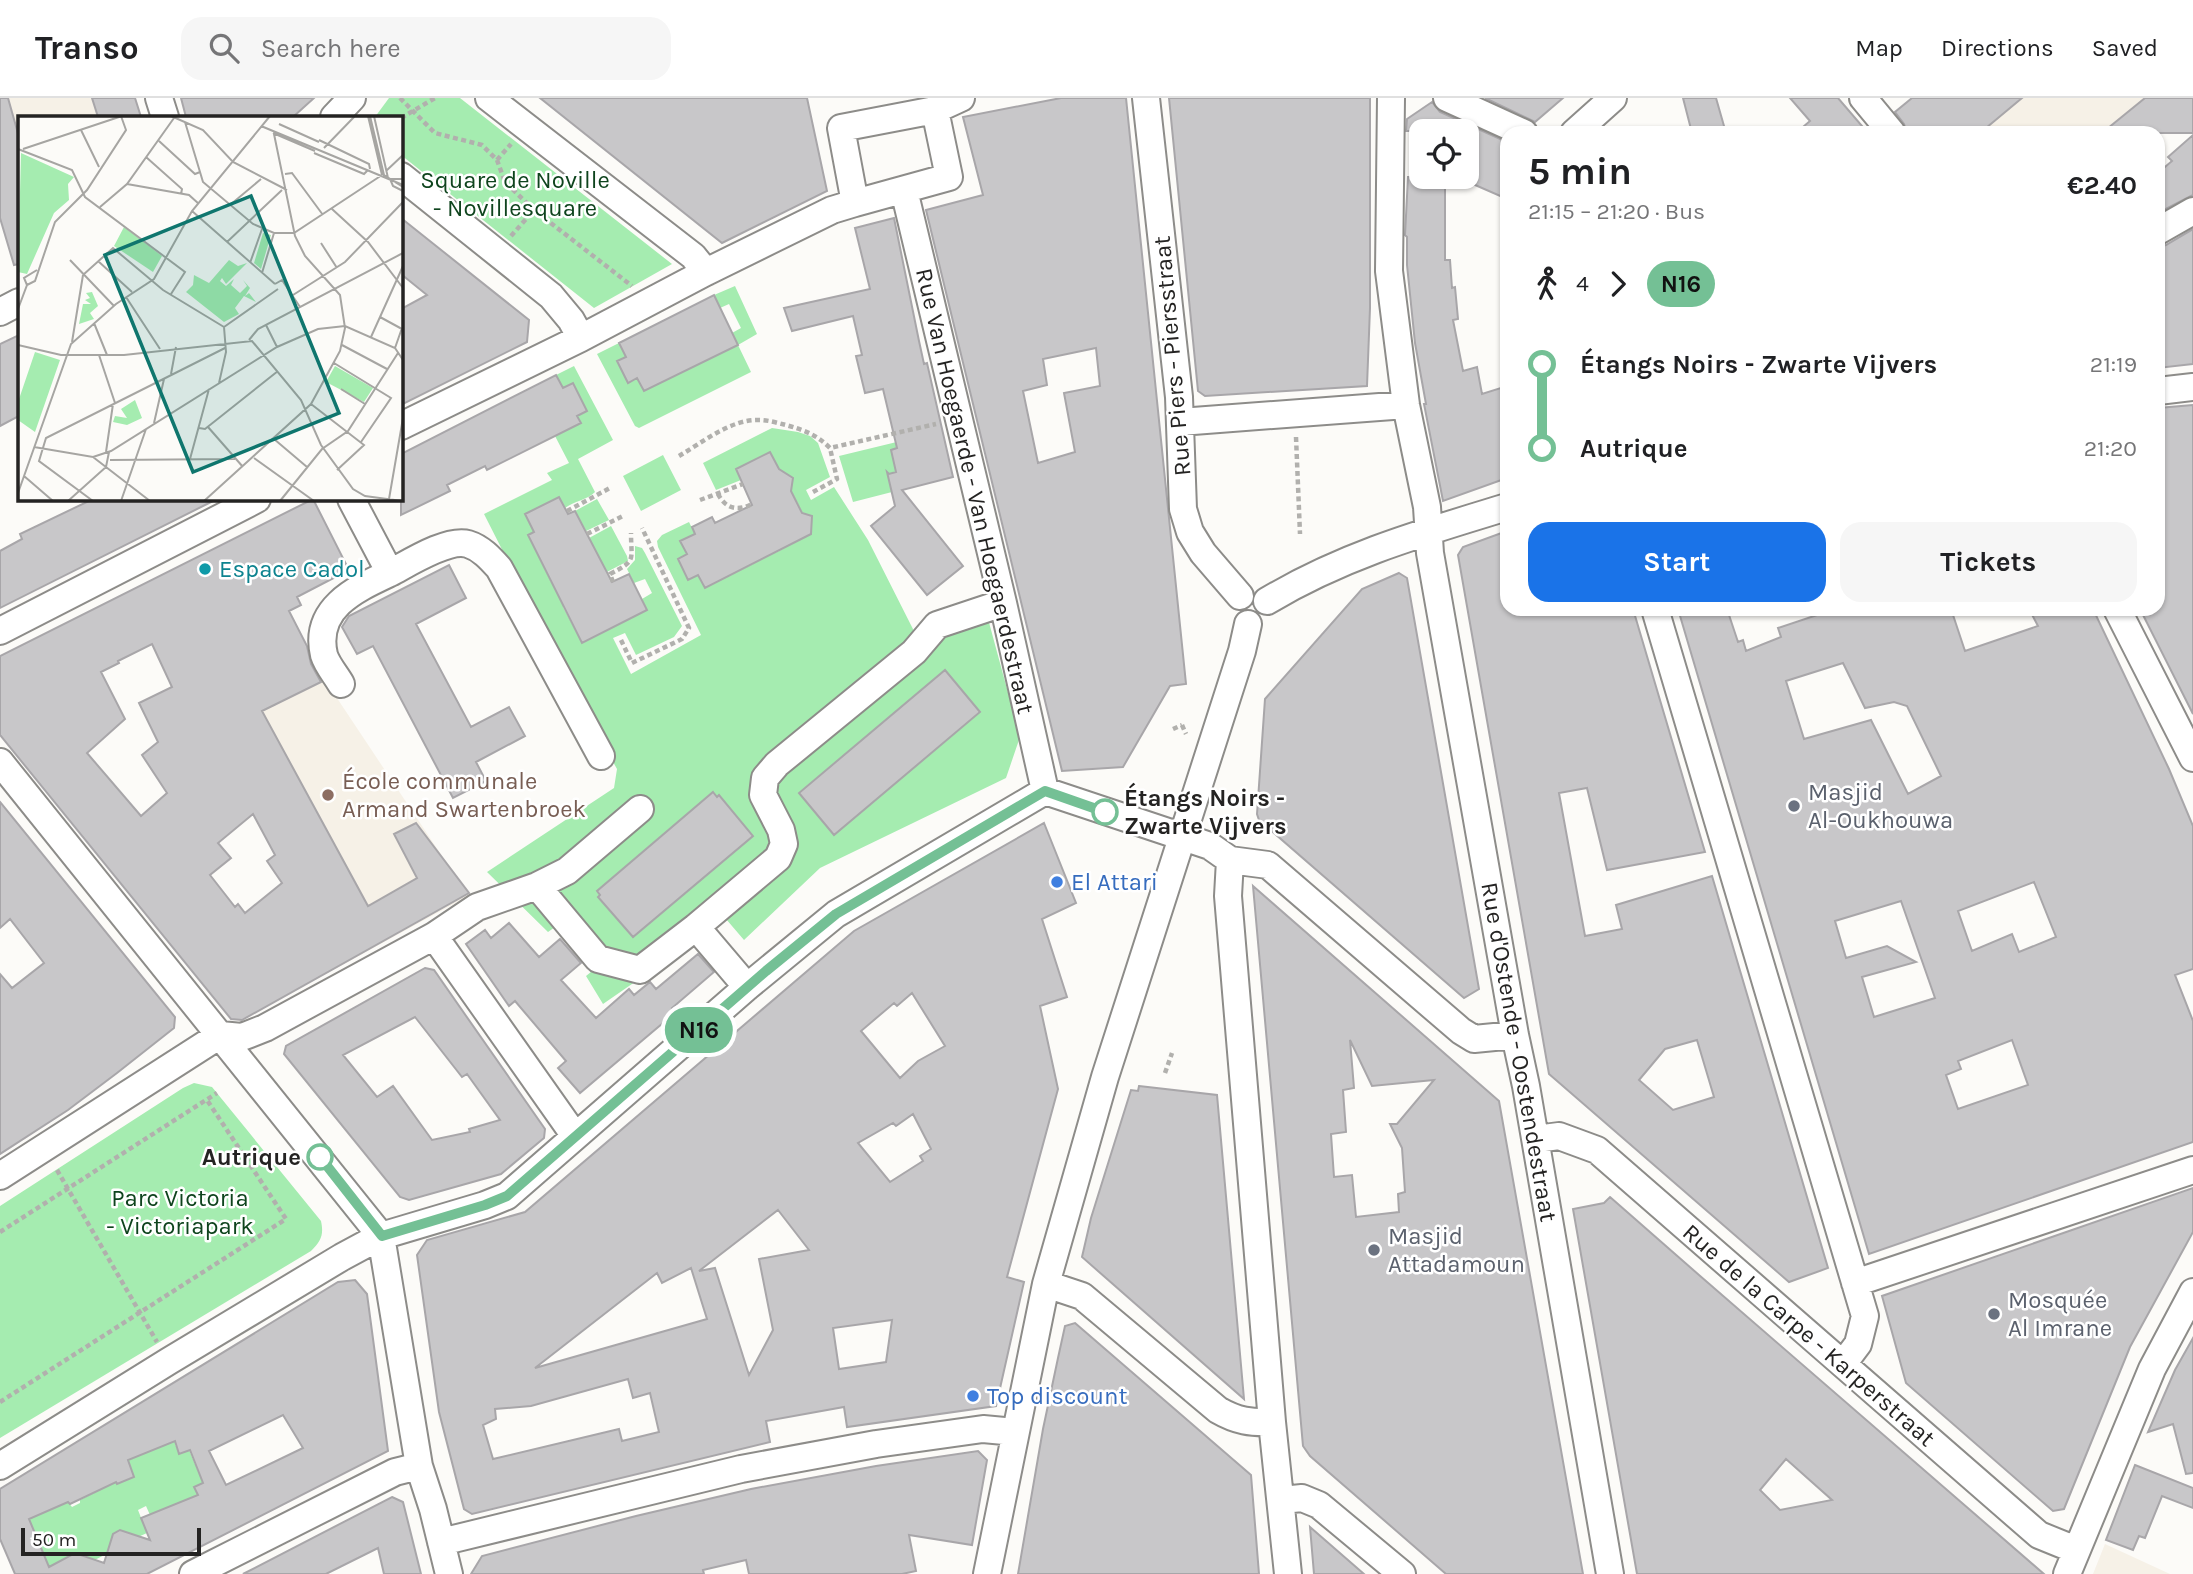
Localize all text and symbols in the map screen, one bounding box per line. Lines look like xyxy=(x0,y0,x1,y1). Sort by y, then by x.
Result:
search box xyxy=(181,17,671,80)
text: Transo xyxy=(35,29,139,67)
icon: search xyxy=(205,29,243,67)
text: Search here xyxy=(261,33,401,64)
text: Map xyxy=(1855,34,1903,62)
text: Directions xyxy=(1941,34,2054,62)
text: Saved xyxy=(2092,34,2158,62)
inset map xyxy=(18,116,402,500)
map controls xyxy=(1409,119,1479,189)
button: locate xyxy=(1409,119,1479,189)
text: 5 min xyxy=(1528,149,1632,194)
park label: Square de Noville - Novillesquare xyxy=(420,166,610,222)
text: €2.40 xyxy=(2067,170,2137,201)
text: 21:15 – 21:20 · Bus xyxy=(1528,198,1705,225)
street label: Rue Piers - Piersstraat xyxy=(1148,235,1196,477)
street label: Rue Van Hoegaerde - Van Hoegaerdestraat xyxy=(910,265,1040,717)
icon: walk xyxy=(1528,265,1566,303)
icon: forward xyxy=(1599,265,1637,303)
text: 4 xyxy=(1576,270,1589,297)
text: N16 xyxy=(1661,270,1701,298)
text: Étangs Noirs - Zwarte Vijvers xyxy=(1580,349,1937,380)
text: 21:19 xyxy=(2090,351,2137,378)
text: Autrique xyxy=(1580,433,1688,464)
text: 21:20 xyxy=(2084,435,2137,462)
button: Start xyxy=(1528,522,1826,602)
button: Tickets xyxy=(1840,522,2137,602)
place label: Espace Cadol xyxy=(219,555,365,583)
marker: Espace Cadol xyxy=(197,561,213,577)
place label: École communale Armand Swartenbroek xyxy=(342,766,586,823)
place label: Masjid Al-Oukhouwa xyxy=(1808,778,1953,834)
place label: Étangs Noirs - Zwarte Vijvers xyxy=(1124,782,1287,840)
marker: École communale Armand Swartenbroek xyxy=(320,787,336,803)
marker: Masjid Al-Oukhouwa xyxy=(1786,798,1802,814)
marker: Étangs Noirs - Zwarte Vijvers xyxy=(1092,799,1118,825)
place label: El Attari xyxy=(1071,868,1158,896)
marker: El Attari xyxy=(1049,874,1065,890)
street label: Rue d'Ostende - Oostendestraat xyxy=(1475,880,1563,1224)
line badge: N16 xyxy=(659,1007,739,1053)
text: N16 xyxy=(679,1016,719,1044)
place label: Autrique xyxy=(202,1143,301,1171)
marker: Autrique xyxy=(307,1144,333,1170)
park label: Parc Victoria - Victoriapark xyxy=(106,1184,254,1240)
street label: Rue de la Carpe - Karperstraat xyxy=(1677,1218,1941,1452)
place label: Masjid Attadamoun xyxy=(1388,1222,1525,1278)
marker: Masjid Attadamoun xyxy=(1366,1242,1382,1258)
place label: Mosquée Al Imrane xyxy=(2008,1286,2112,1342)
marker: Mosquée Al Imrane xyxy=(1986,1306,2002,1322)
place label: Top discount xyxy=(987,1382,1128,1410)
marker: Top discount xyxy=(965,1388,981,1404)
scale bar xyxy=(21,1525,201,1557)
text: 50 m xyxy=(32,1529,76,1551)

